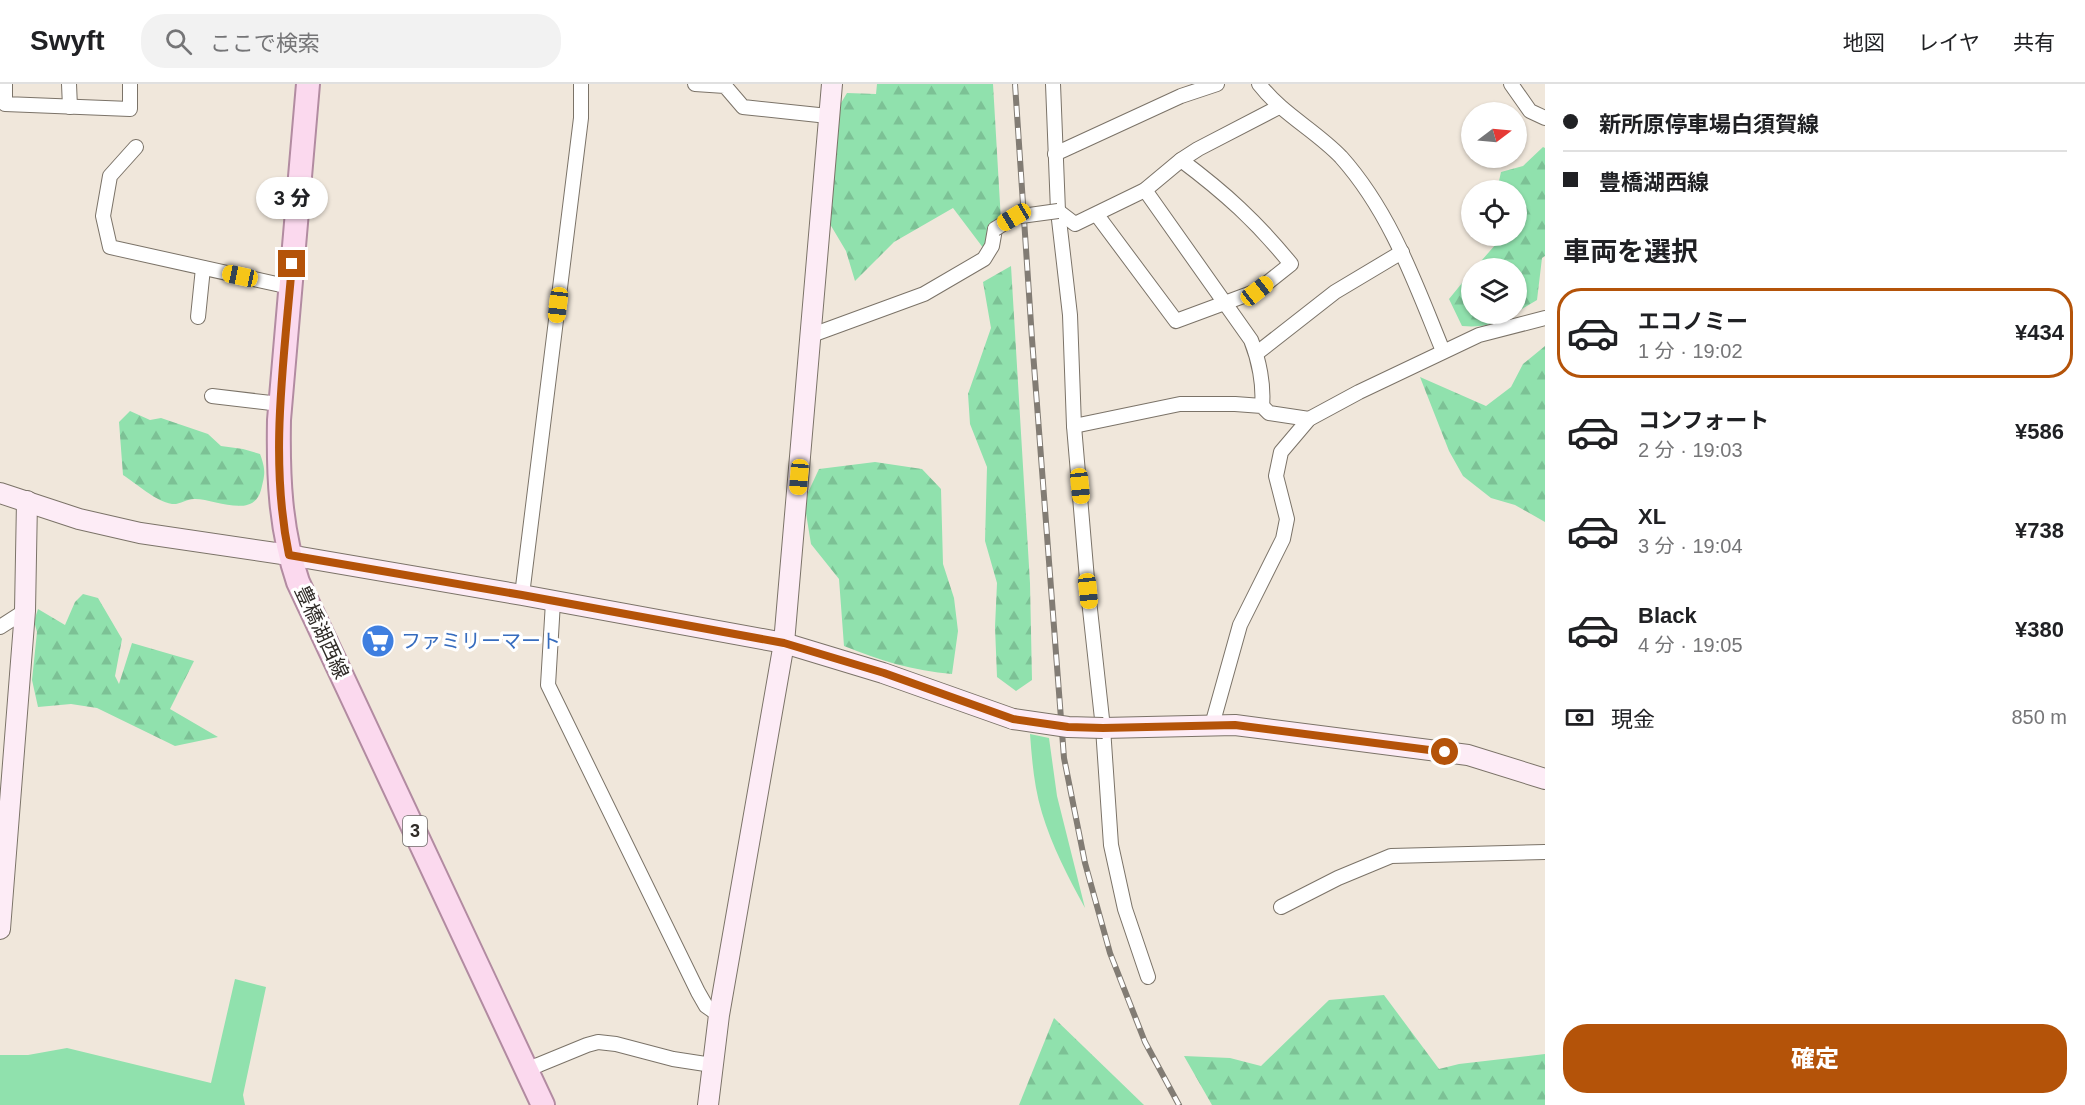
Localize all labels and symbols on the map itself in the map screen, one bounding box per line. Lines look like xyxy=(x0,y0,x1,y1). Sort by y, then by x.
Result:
north arrow xyxy=(1461,102,1527,168)
callout: 3 分 xyxy=(256,177,328,219)
car xyxy=(994,200,1034,234)
route end xyxy=(278,250,305,277)
car xyxy=(221,263,259,289)
car xyxy=(1237,273,1277,309)
car xyxy=(547,286,569,324)
car xyxy=(788,458,810,496)
car xyxy=(1069,467,1091,505)
car xyxy=(1077,572,1099,610)
street label: 豊橋湖西線 xyxy=(291,582,353,682)
supermarket icon: ファミリーマート xyxy=(360,623,396,659)
place label: ファミリーマート xyxy=(401,630,561,652)
route start xyxy=(1431,738,1458,765)
road number: 3 xyxy=(403,816,427,846)

